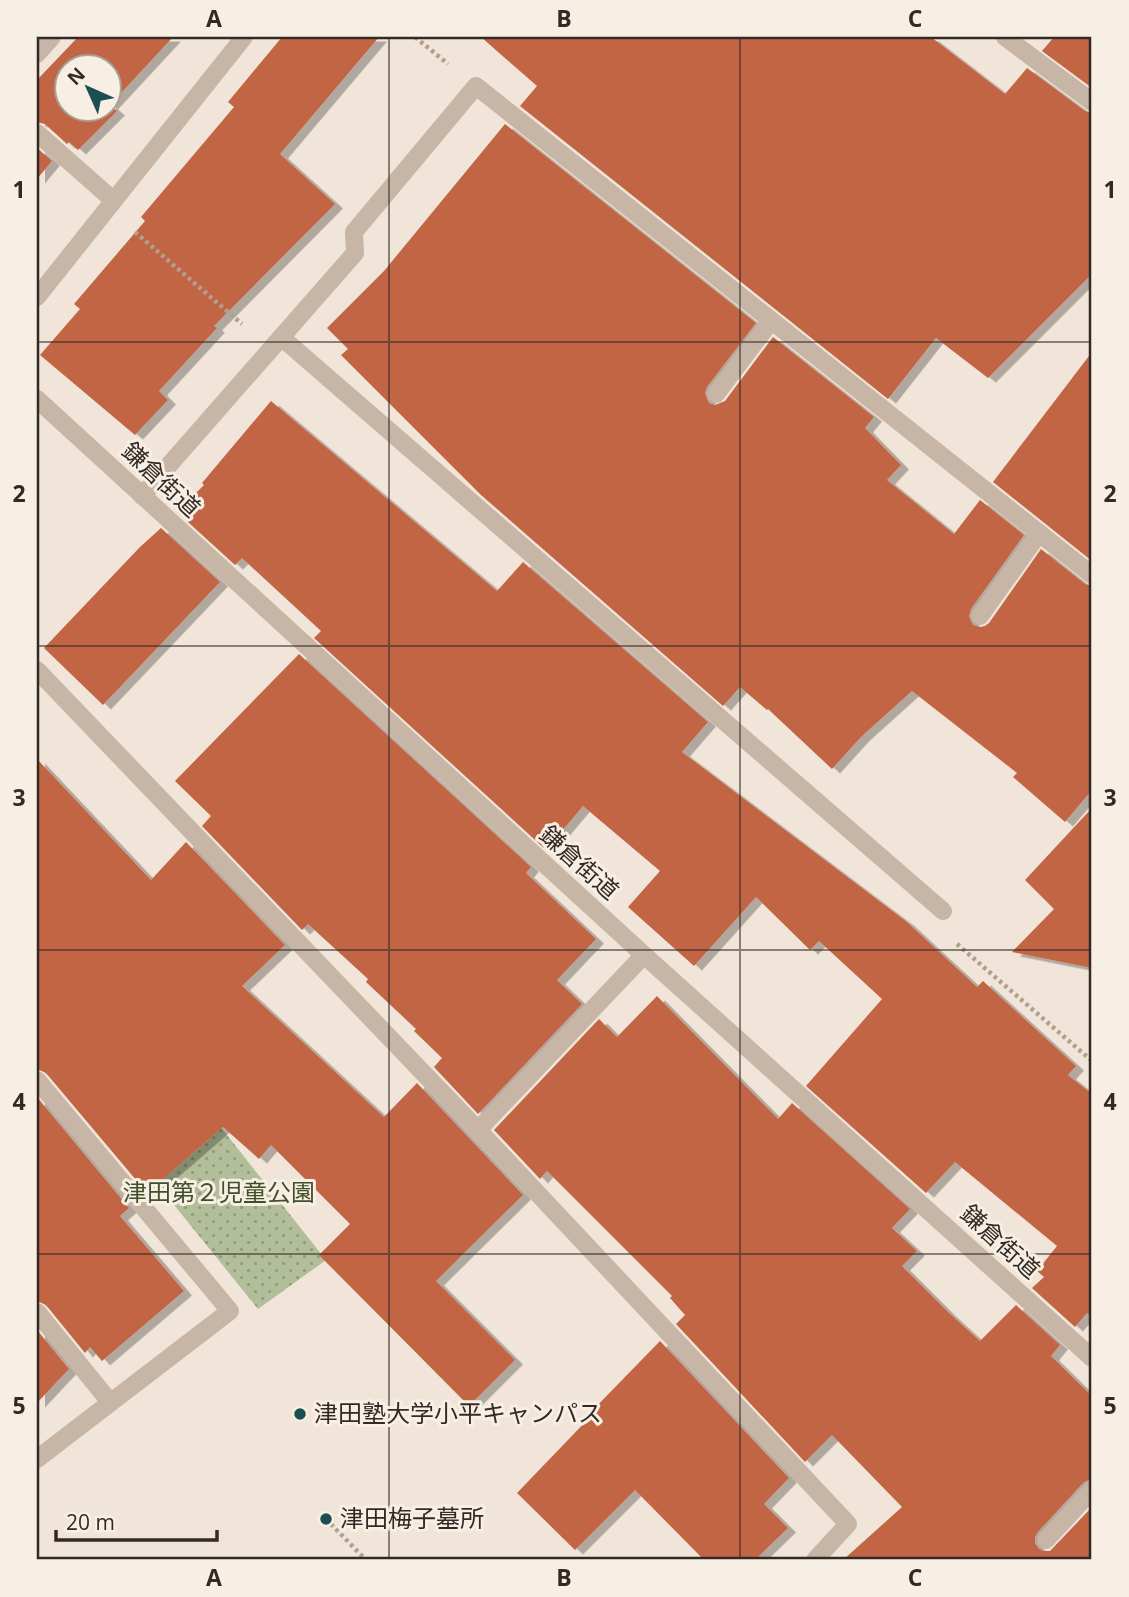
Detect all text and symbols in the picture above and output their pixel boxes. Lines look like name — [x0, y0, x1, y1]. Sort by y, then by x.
text: A — [206, 2, 222, 34]
text: B — [556, 2, 572, 34]
text: C — [908, 2, 922, 34]
north arrow — [52, 52, 122, 122]
text: N — [61, 61, 91, 91]
text: 1 — [12, 173, 26, 205]
text: 1 — [1103, 173, 1117, 205]
street label: 鎌倉街道 — [116, 434, 208, 524]
text: 2 — [12, 477, 26, 509]
text: 2 — [1103, 477, 1117, 509]
text: 3 — [12, 781, 26, 813]
text: 3 — [1103, 781, 1117, 813]
street label: 鎌倉街道 — [533, 818, 627, 906]
text: 4 — [12, 1085, 26, 1117]
text: 4 — [1103, 1085, 1117, 1117]
park label: 津田第２児童公園 — [123, 1175, 315, 1208]
street label: 鎌倉街道 — [954, 1197, 1048, 1285]
text: 5 — [12, 1389, 26, 1421]
text: 5 — [1103, 1389, 1117, 1421]
place label: 津田塾大学小平キャンパス — [314, 1396, 602, 1429]
marker: 津田塾大学小平キャンパス — [292, 1406, 308, 1422]
scale bar — [56, 1499, 217, 1543]
place label: 津田梅子墓所 — [340, 1501, 484, 1534]
text: 20 m — [66, 1508, 115, 1536]
marker: 津田梅子墓所 — [318, 1511, 334, 1527]
text: A — [206, 1561, 222, 1593]
text: B — [556, 1561, 572, 1593]
text: C — [908, 1561, 922, 1593]

